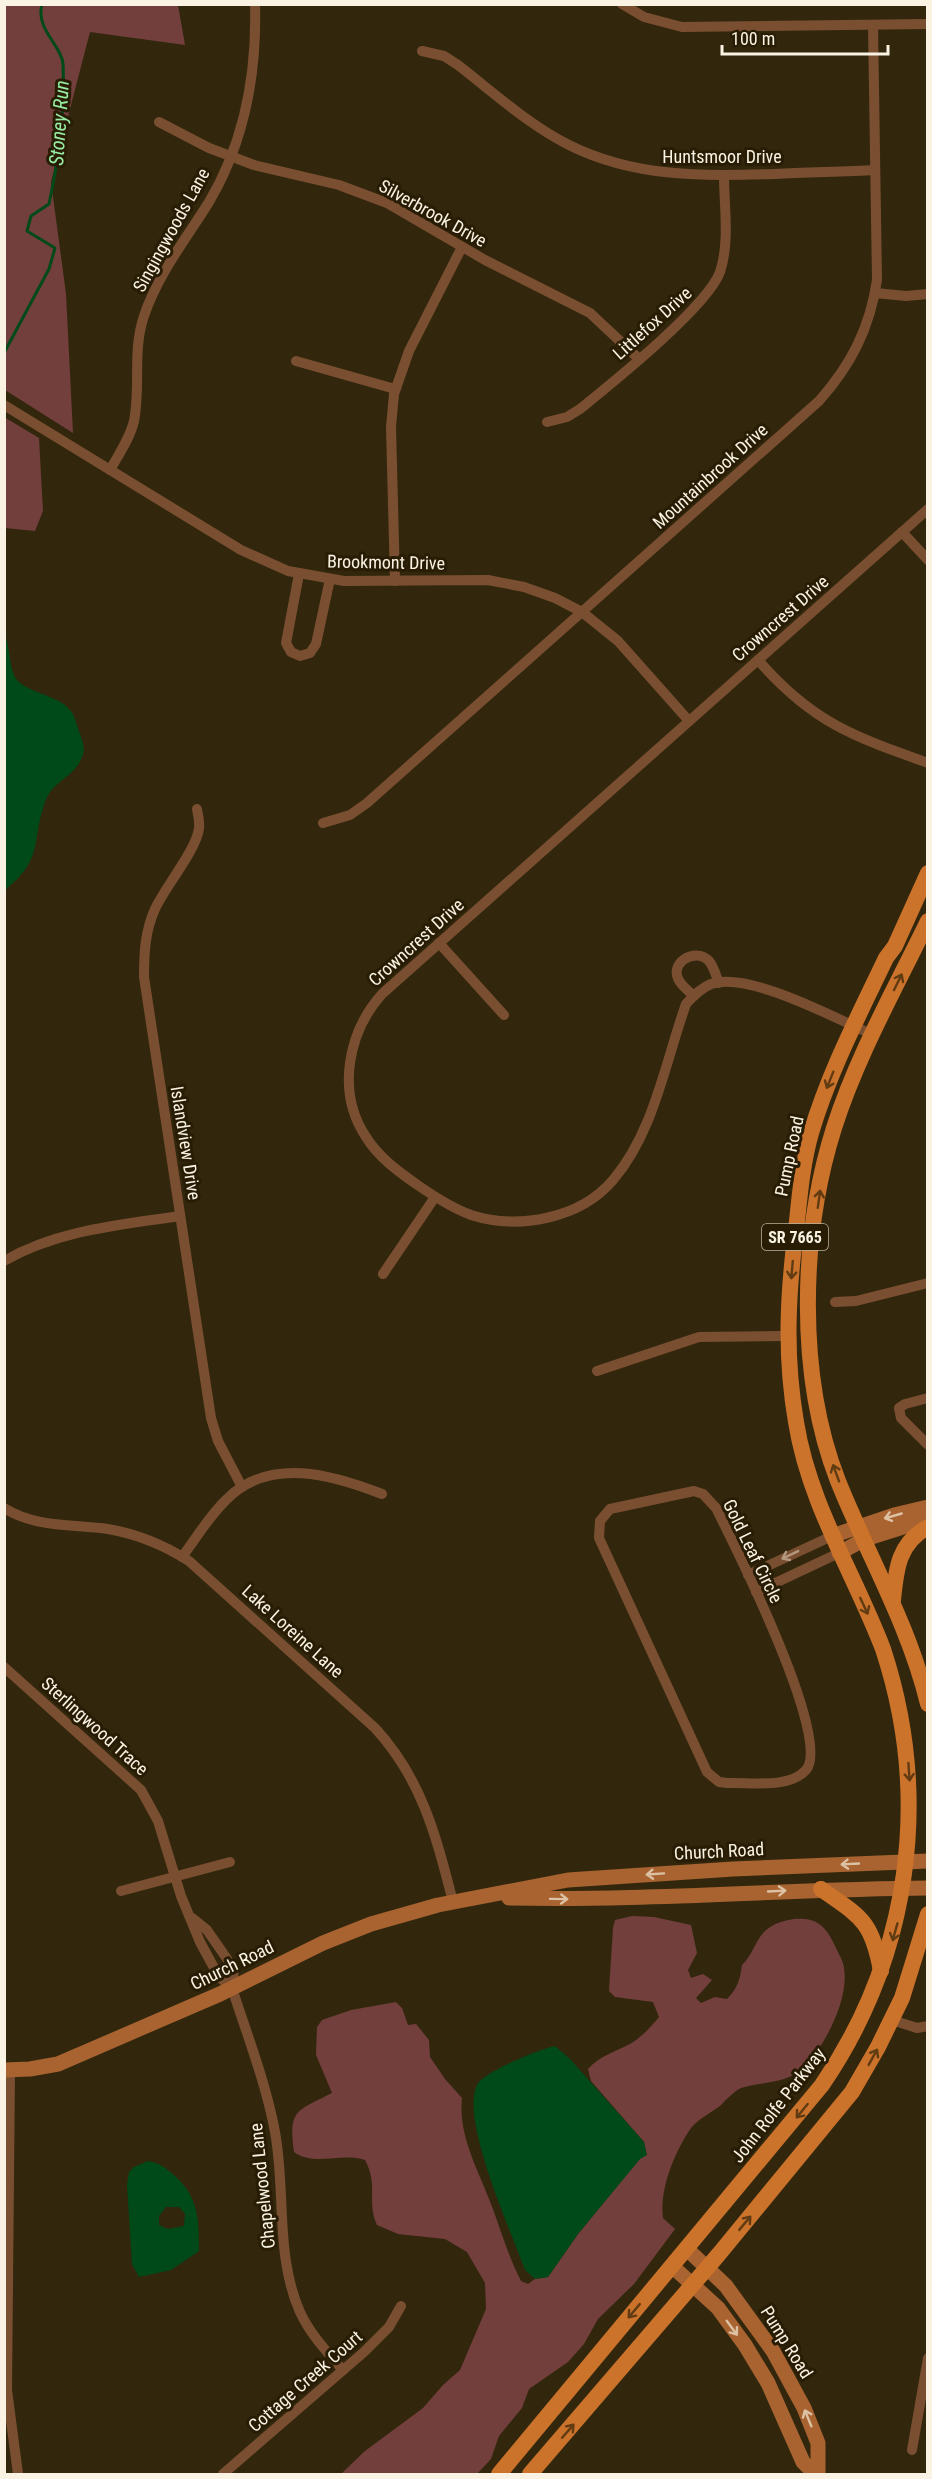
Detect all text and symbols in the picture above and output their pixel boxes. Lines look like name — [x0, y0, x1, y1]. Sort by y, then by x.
scale bar — [722, 18, 888, 56]
text: 100 m — [731, 28, 775, 49]
water label: Stoney Run — [44, 80, 74, 166]
street label: Huntsmoor Drive — [662, 146, 782, 167]
street label: Singingwoods Lane — [128, 164, 214, 296]
street label: Silverbrook Drive — [376, 175, 490, 251]
street label: Littlefox Drive — [608, 282, 696, 364]
street label: Mountainbrook Drive — [648, 419, 772, 533]
street label: Brookmont Drive — [327, 550, 445, 574]
street label: Crowncrest Drive — [728, 571, 832, 665]
street label: Crowncrest Drive — [364, 894, 468, 990]
one-way arrow — [892, 974, 904, 992]
one-way arrow — [824, 1070, 835, 1088]
street label: Islandview Drive — [167, 1085, 205, 1201]
street label: Pump Road — [770, 1114, 808, 1198]
one-way arrow — [814, 1189, 825, 1209]
road number: SR 7665 — [762, 1224, 828, 1250]
one-way arrow — [786, 1260, 797, 1280]
one-way arrow — [829, 1465, 840, 1483]
street label: Gold Leaf Circle — [719, 1496, 787, 1606]
one-way arrow — [884, 1511, 903, 1522]
one-way arrow — [781, 1550, 799, 1562]
street label: Lake Loreine Lane — [238, 1580, 348, 1682]
one-way arrow — [858, 1596, 870, 1614]
street label: Sterlingwood Trace — [37, 1673, 153, 1779]
one-way arrow — [904, 1762, 915, 1781]
street label: Church Road — [673, 1838, 765, 1864]
one-way arrow — [840, 1858, 860, 1869]
one-way arrow — [646, 1869, 665, 1880]
one-way arrow — [767, 1886, 787, 1897]
one-way arrow — [548, 1893, 568, 1905]
one-way arrow — [889, 1922, 900, 1941]
street label: Church Road — [187, 1936, 277, 1994]
street label: John Rolfe Parkway — [727, 2043, 830, 2167]
one-way arrow — [867, 2049, 879, 2066]
one-way arrow — [796, 2103, 809, 2119]
street label: Chapelwood Lane — [245, 2122, 279, 2250]
one-way arrow — [738, 2216, 751, 2232]
street label: Pump Road — [757, 2302, 817, 2382]
one-way arrow — [627, 2303, 641, 2318]
one-way arrow — [726, 2319, 738, 2335]
street label: Cottage Creek Court — [244, 2326, 366, 2436]
one-way arrow — [802, 2409, 813, 2428]
one-way arrow — [561, 2424, 575, 2439]

